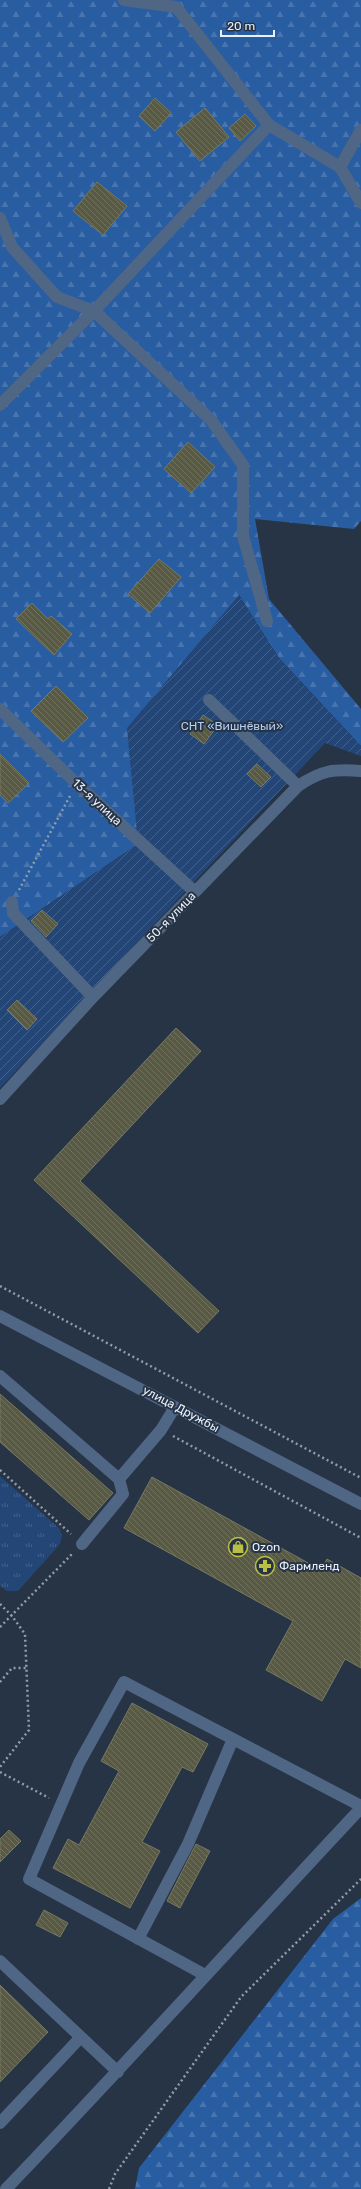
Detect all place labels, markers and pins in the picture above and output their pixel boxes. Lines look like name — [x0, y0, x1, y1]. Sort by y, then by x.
shop icon: Ozon — [227, 1536, 249, 1558]
place label: Ozon — [252, 1540, 280, 1554]
pharmacy icon: Фармленд — [254, 1555, 276, 1577]
place label: Фармленд — [279, 1559, 339, 1573]

